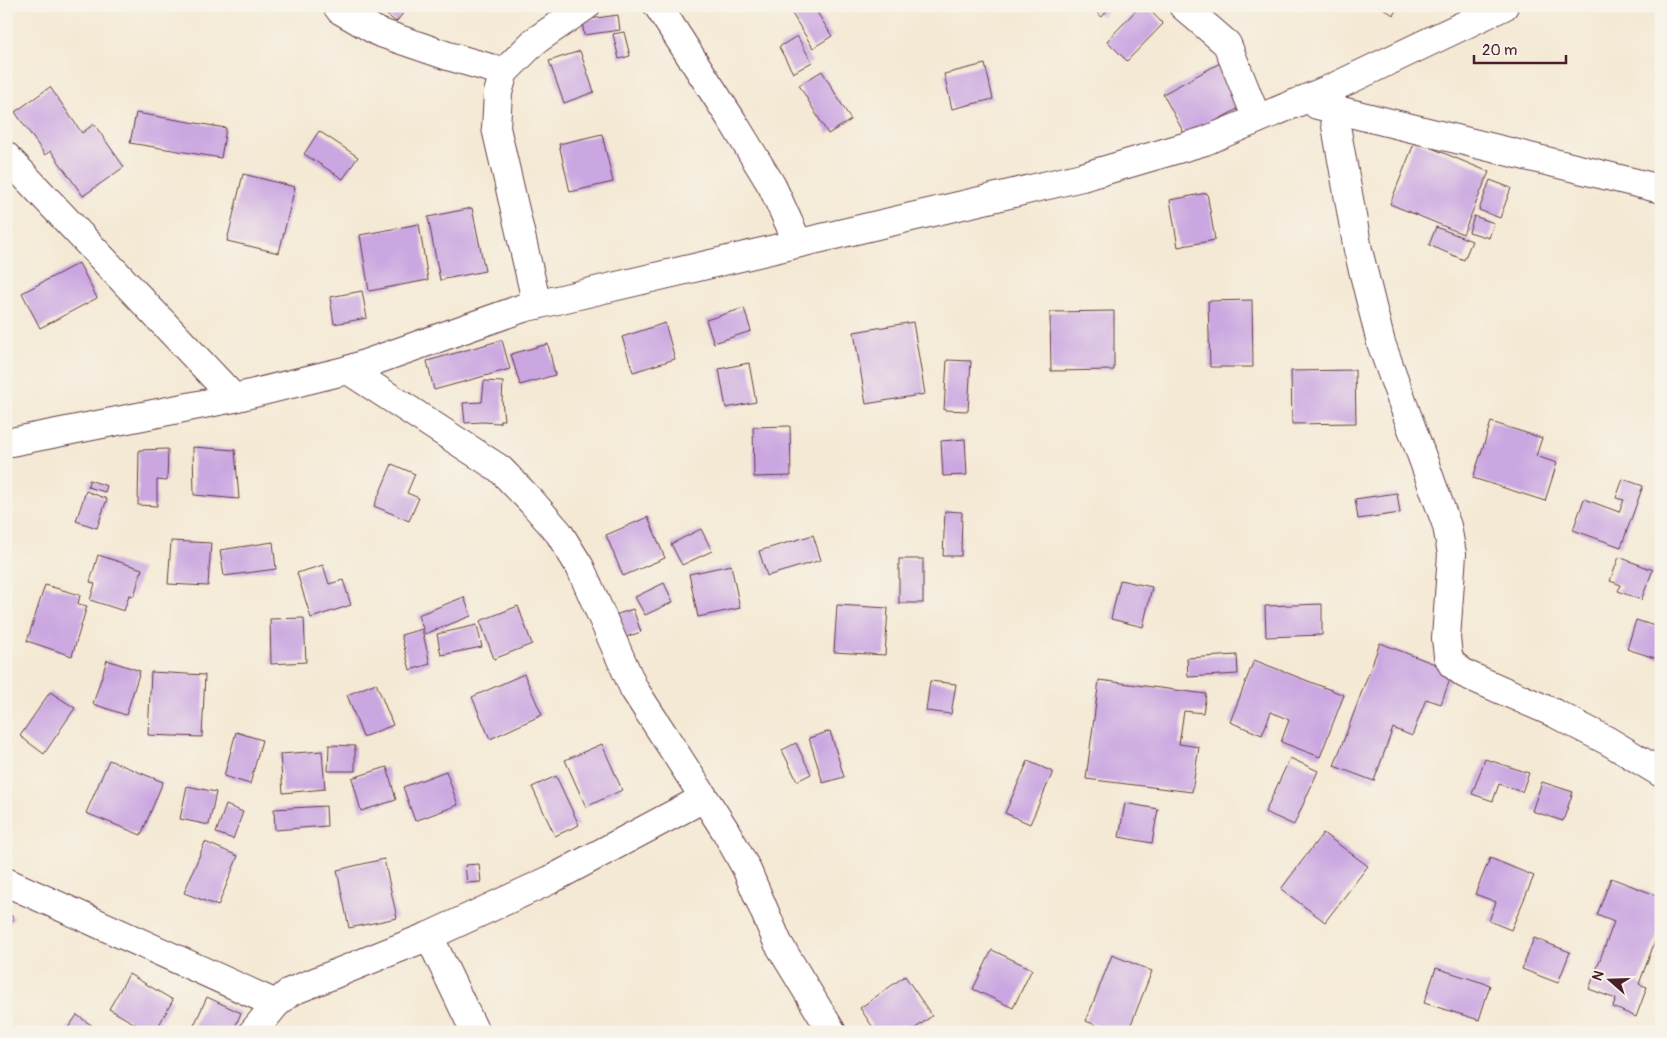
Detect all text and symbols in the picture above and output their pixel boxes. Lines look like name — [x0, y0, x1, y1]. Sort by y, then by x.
scale bar — [1474, 32, 1567, 64]
text: 20 m — [1482, 41, 1517, 60]
north arrow — [1584, 956, 1634, 1006]
text: N — [1589, 968, 1608, 983]

